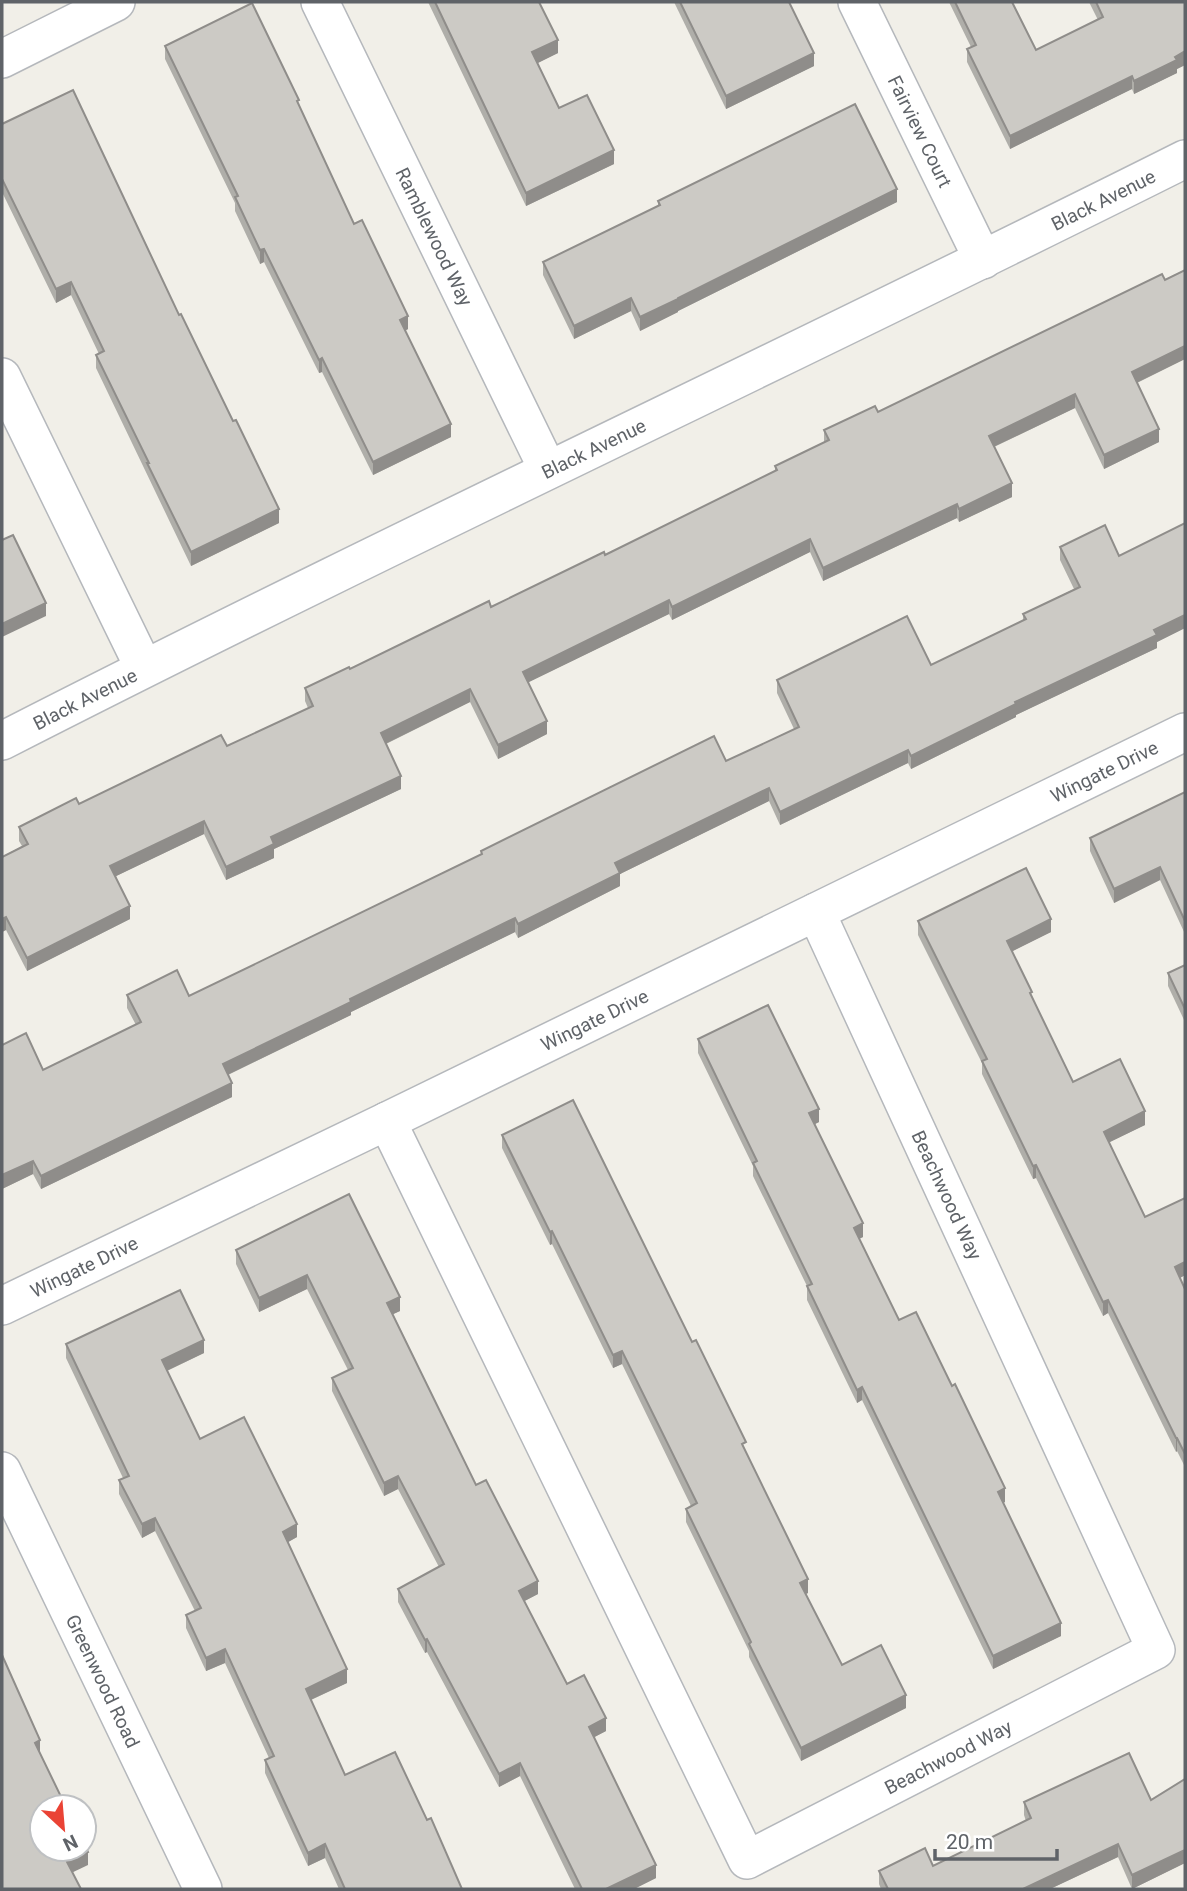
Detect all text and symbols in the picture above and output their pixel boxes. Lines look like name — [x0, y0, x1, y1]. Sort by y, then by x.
street label: Fairview Court — [883, 72, 957, 191]
street label: Ramblewood Way — [390, 164, 477, 310]
street label: Black Avenue — [1048, 165, 1159, 236]
street label: Black Avenue — [538, 414, 650, 484]
street label: Black Avenue — [29, 664, 141, 735]
street label: Wingate Drive — [1047, 736, 1162, 808]
street label: Wingate Drive — [537, 984, 652, 1056]
street label: Beachwood Way — [907, 1127, 987, 1263]
street label: Wingate Drive — [27, 1231, 142, 1303]
street label: Greenwood Road — [61, 1611, 144, 1751]
street label: Beachwood Way — [881, 1715, 1016, 1799]
north arrow — [28, 1793, 98, 1863]
scale bar — [935, 1818, 1058, 1862]
text: N — [59, 1830, 81, 1856]
text: 20 m — [946, 1830, 993, 1854]

